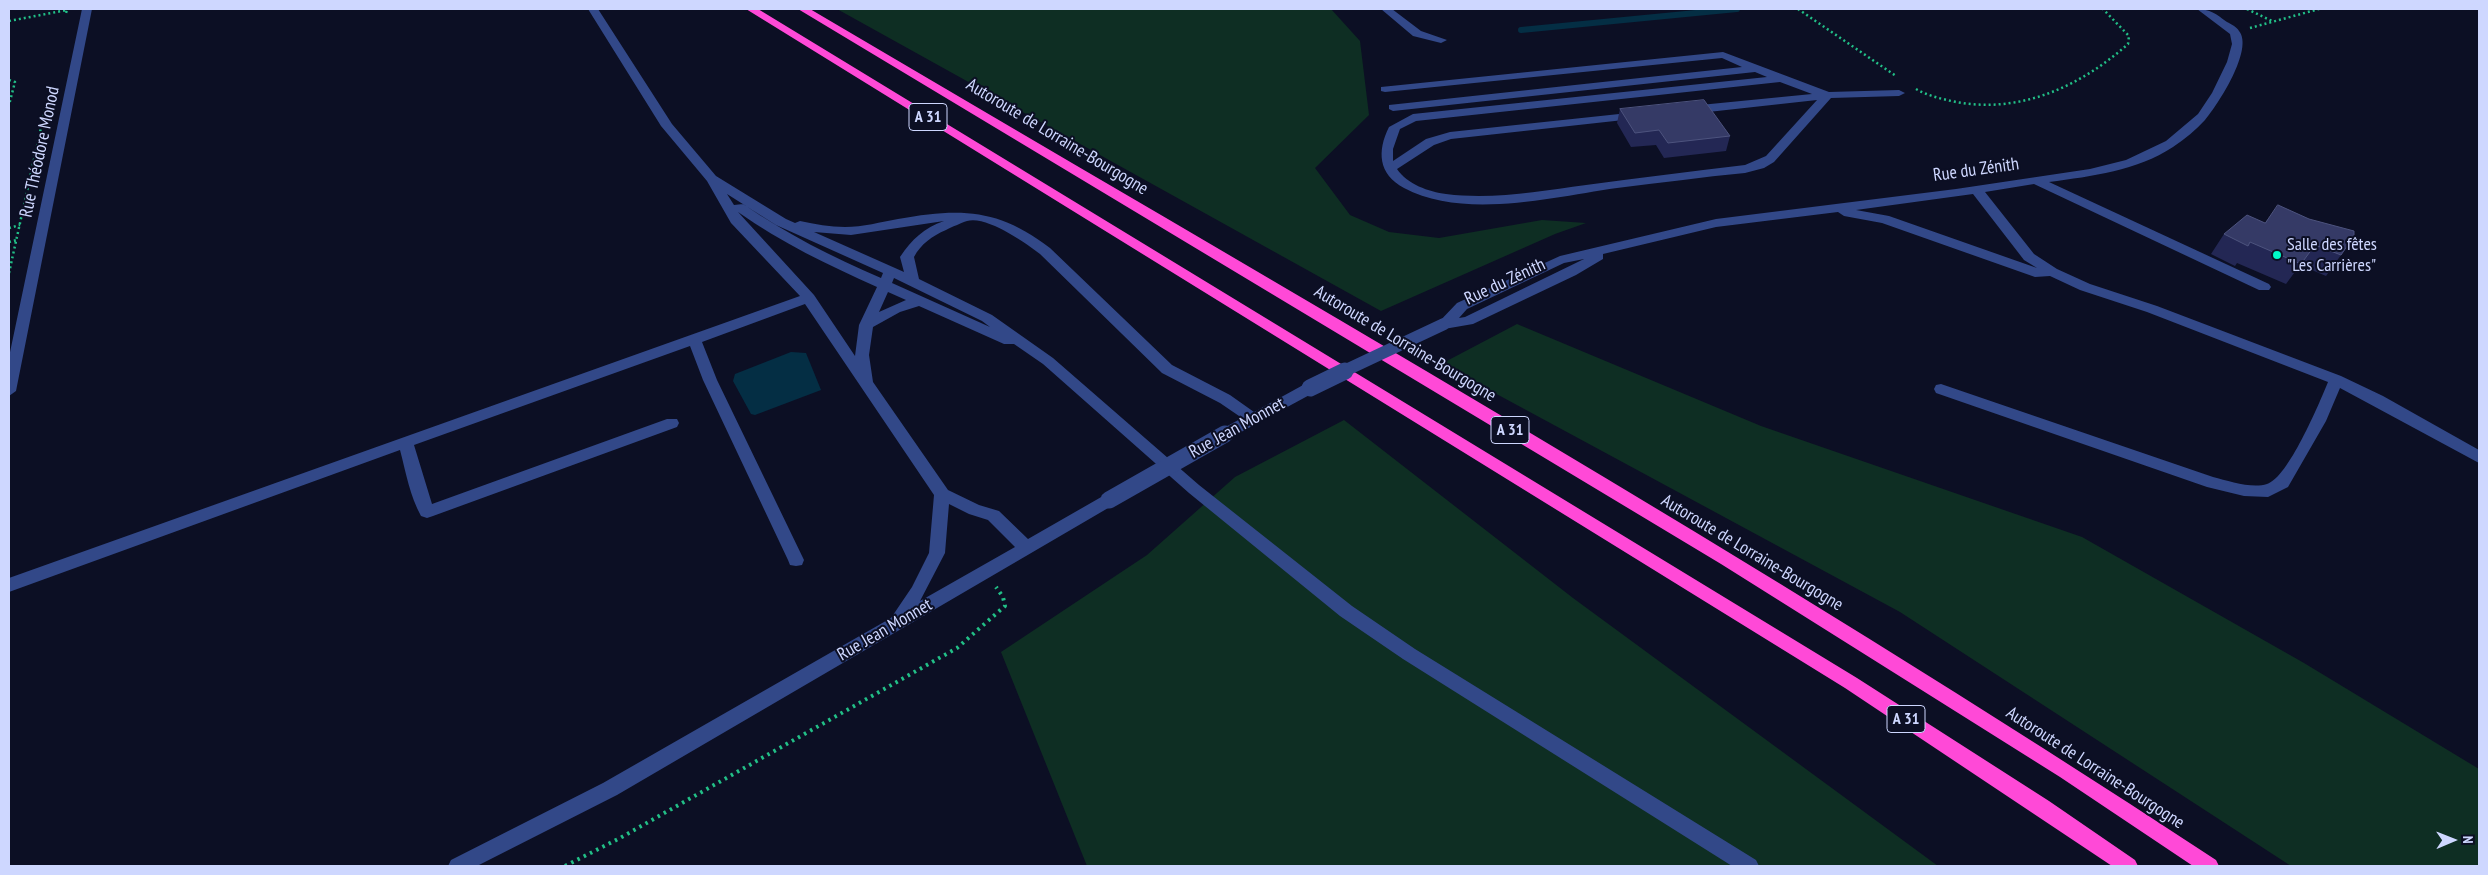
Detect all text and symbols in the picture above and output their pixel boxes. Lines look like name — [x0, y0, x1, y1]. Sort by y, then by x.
street label: Autoroute de Lorraine-Bourgogne — [962, 74, 1152, 200]
street label: Rue Théodore Monod — [16, 85, 64, 219]
road number: A 31 — [909, 104, 947, 130]
street label: Rue du Zénith — [1932, 153, 2020, 187]
place label: Salle des fêtes "Les Carrières" — [2287, 234, 2377, 276]
marker: Salle des fêtes "Les Carrières" — [2271, 249, 2283, 261]
street label: Rue du Zénith — [1461, 254, 1549, 310]
street label: Autoroute de Lorraine-Bourgogne — [1310, 281, 1500, 407]
street label: Rue Jean Monnet — [1185, 393, 1289, 463]
road number: A 31 — [1491, 416, 1529, 444]
street label: Autoroute de Lorraine-Bourgogne — [1657, 490, 1847, 616]
street label: Rue Jean Monnet — [834, 594, 936, 666]
street label: Autoroute de Lorraine-Bourgogne — [2002, 702, 2188, 834]
road number: A 31 — [1887, 706, 1925, 732]
north arrow — [2428, 815, 2478, 865]
text: N — [2459, 836, 2477, 844]

